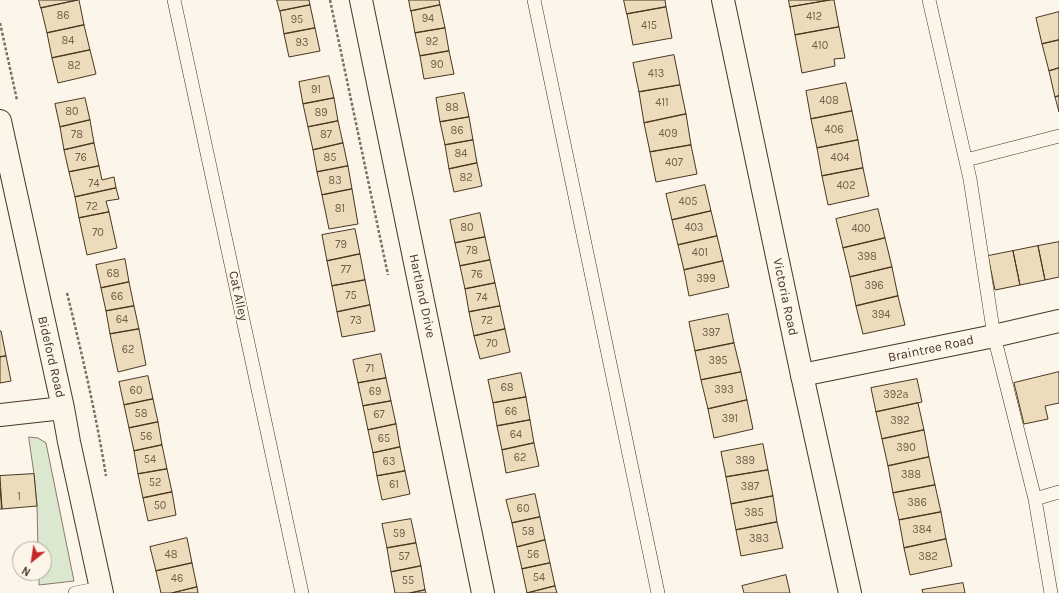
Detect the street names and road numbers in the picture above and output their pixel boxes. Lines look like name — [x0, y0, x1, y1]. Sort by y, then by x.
street label: Hartland Drive — [406, 253, 438, 339]
street label: Victoria Road — [769, 257, 801, 337]
street label: Cat Alley — [225, 270, 251, 322]
street label: Bideford Road — [34, 315, 68, 399]
street label: Braintree Road — [887, 332, 975, 366]

